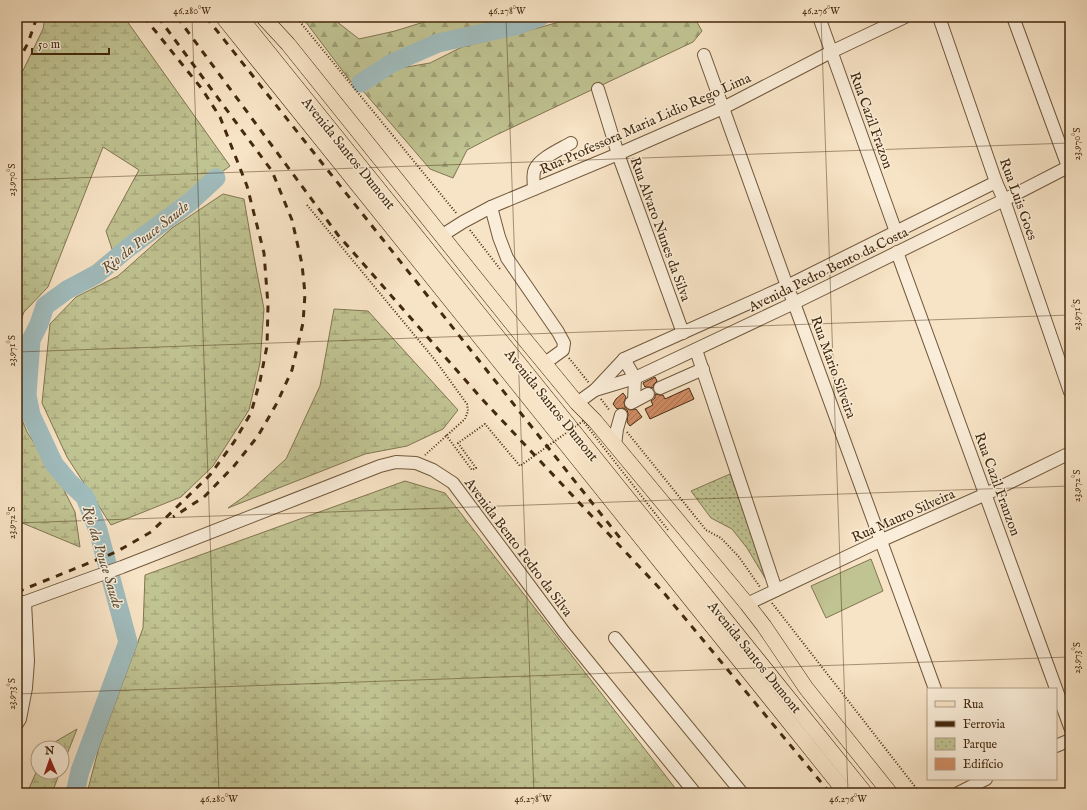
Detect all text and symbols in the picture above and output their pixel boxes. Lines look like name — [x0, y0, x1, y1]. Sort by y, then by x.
text: 46.280°W — [173, 5, 211, 18]
text: 46.278°W — [488, 5, 526, 18]
text: 46.276°W — [802, 5, 840, 18]
scale bar — [32, 30, 109, 56]
text: 50 m — [38, 37, 60, 52]
street label: Rua Professora Maria Lidio Rego Lima — [537, 69, 755, 179]
street label: Rua Cazil Frazon — [845, 70, 897, 172]
street label: Avenida Santos Dumont — [297, 93, 399, 214]
text: 23.970°S — [1071, 128, 1084, 160]
street label: Rua Alvaro Nunes da Silva — [626, 155, 695, 305]
street label: Rua Luis Goes — [995, 156, 1041, 243]
text: 23.970°S — [6, 164, 19, 196]
water label: Rio da Pouce Saude — [98, 197, 193, 278]
street label: Avenida Pedro Bento da Costa — [745, 223, 912, 317]
text: 23.971°S — [1071, 299, 1084, 331]
street label: Rua Mario Silveira — [806, 314, 860, 422]
text: 23.971°S — [6, 335, 19, 367]
street label: Avenida Santos Dumont — [500, 345, 602, 466]
street label: Rua Cazil Franzon — [970, 430, 1024, 539]
text: 23.972°S — [1071, 470, 1084, 502]
street label: Avenida Bento Pedro da Silva — [460, 474, 577, 621]
street label: Rua Mauro Silveira — [849, 485, 959, 547]
water label: Rio da Pouce Saude — [78, 503, 127, 611]
text: 23.972°S — [6, 507, 19, 539]
street label: Avenida Santos Dumont — [703, 597, 805, 718]
text: 23.973°S — [1071, 642, 1084, 674]
text: 23.973°S — [6, 678, 19, 710]
legend — [927, 688, 1057, 780]
text: Rua — [963, 697, 984, 712]
text: Ferrovia — [963, 717, 1006, 732]
text: Parque — [963, 737, 998, 753]
north arrow — [30, 740, 70, 780]
text: N — [44, 744, 55, 758]
text: Edifício — [963, 757, 1004, 772]
text: 46.280°W — [200, 793, 238, 806]
text: 46.278°W — [514, 793, 552, 806]
text: 46.276°W — [829, 793, 867, 806]

